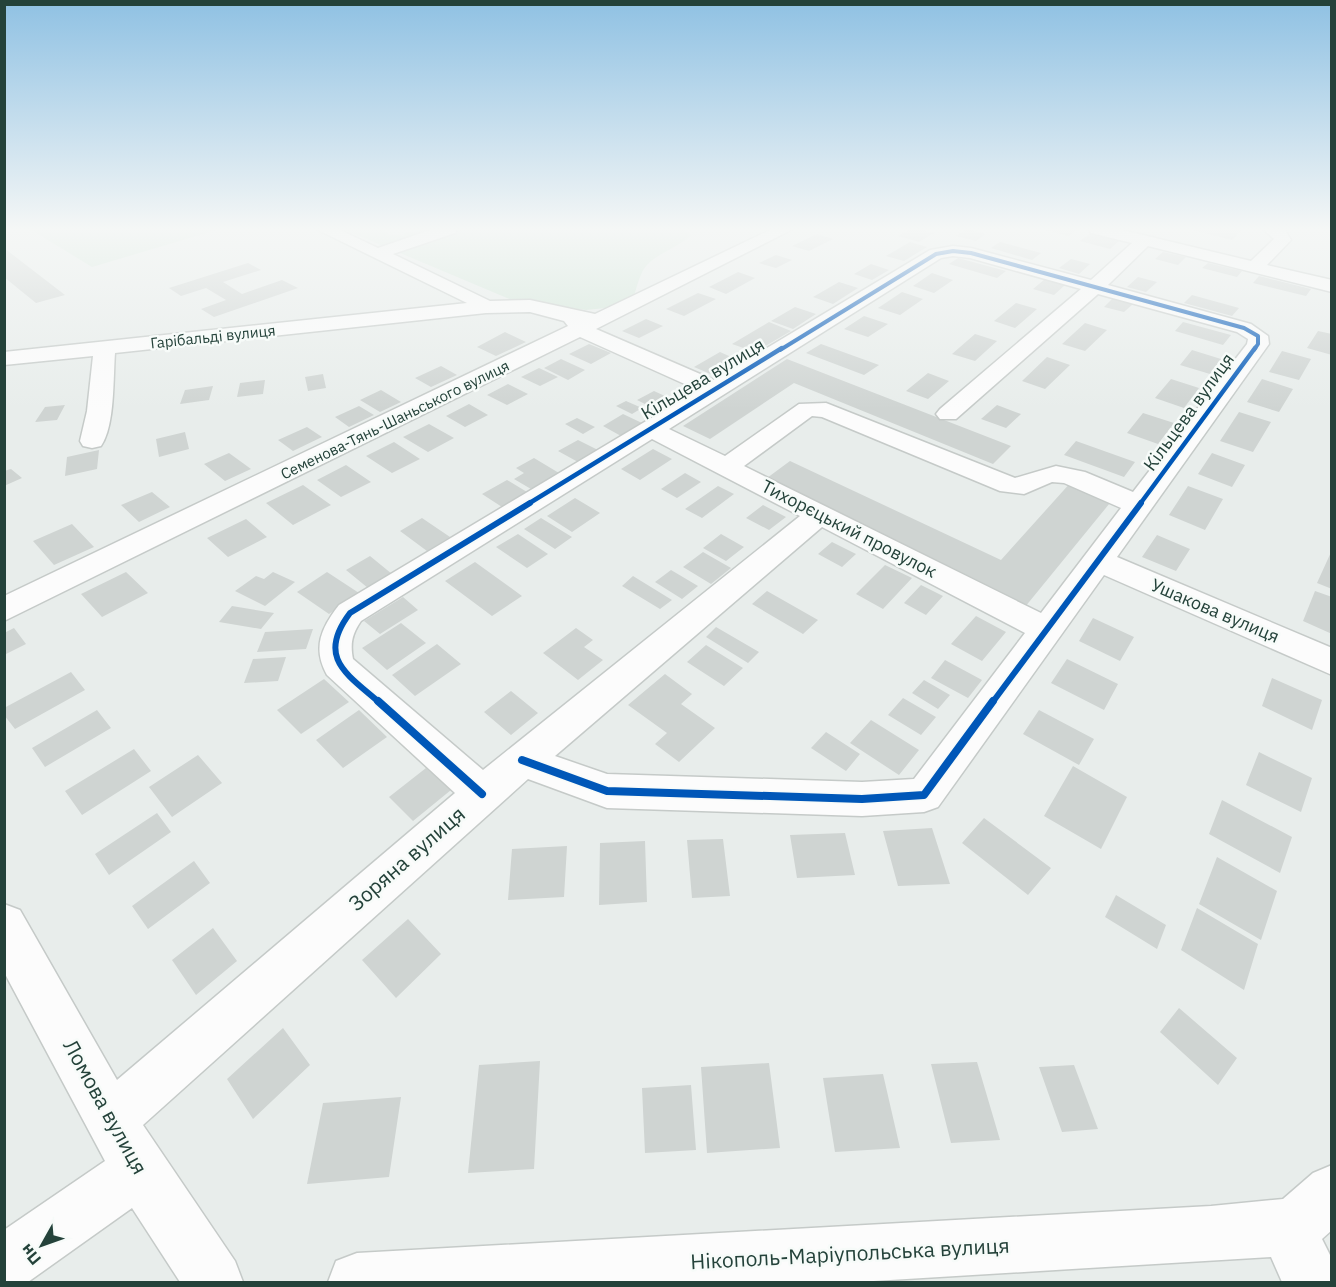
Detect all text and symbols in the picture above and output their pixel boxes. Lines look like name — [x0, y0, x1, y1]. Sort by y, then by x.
street label: Гарібальді вулиця — [149, 320, 276, 353]
street label: Кільцева вулиця — [637, 333, 769, 424]
street label: Кільцева вулиця — [1138, 348, 1239, 475]
street label: Семенова-Тянь-Шаньського вулиця — [277, 356, 512, 483]
street label: Тихорєцький провулок — [758, 474, 941, 583]
street label: Ушакова вулиця — [1148, 573, 1283, 648]
street label: Зоряна вулиця — [342, 800, 471, 917]
street label: Ломова вулиця — [57, 1034, 154, 1179]
north arrow — [12, 1215, 72, 1275]
street label: Нікополь-Маріупольська вулиця — [690, 1231, 1010, 1275]
text: Пн — [16, 1240, 45, 1269]

